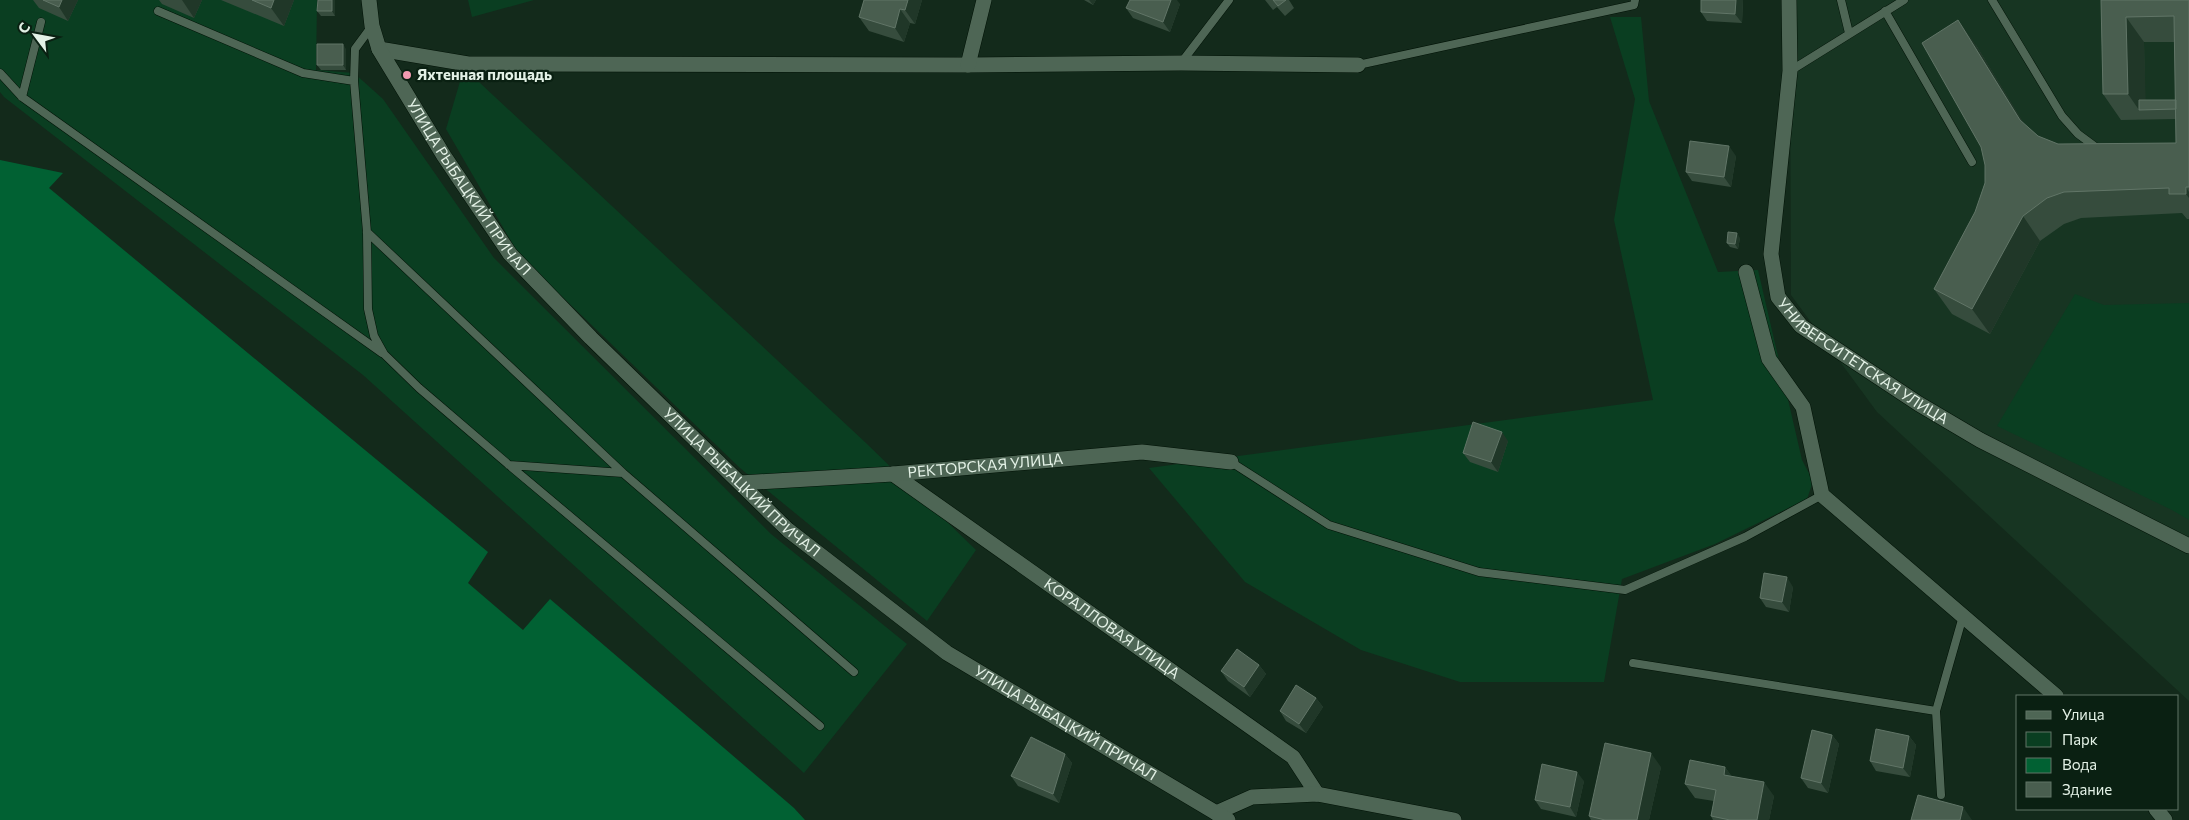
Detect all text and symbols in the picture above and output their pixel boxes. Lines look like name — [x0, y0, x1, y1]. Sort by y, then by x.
north arrow — [10, 10, 60, 60]
text: С — [14, 19, 33, 36]
place label: Яхтенная площадь — [417, 65, 552, 83]
marker: Яхтенная площадь — [401, 69, 413, 81]
street label: УЛИЦА РЫБАЦКИЙ ПРИЧАЛ — [403, 95, 535, 278]
street label: УНИВЕРСИТЕТСКАЯ УЛИЦА — [1774, 294, 1952, 427]
street label: УЛИЦА РЫБАЦКИЙ ПРИЧАЛ — [660, 403, 824, 560]
street label: РЕКТОРСКАЯ УЛИЦА — [907, 449, 1064, 481]
street label: КОРАЛЛОВАЯ УЛИЦА — [1041, 574, 1184, 682]
street label: УЛИЦА РЫБАЦКИЙ ПРИЧАЛ — [971, 661, 1160, 784]
legend — [2016, 695, 2179, 810]
text: Улица — [2062, 705, 2104, 723]
text: Парк — [2062, 730, 2098, 748]
text: Вода — [2062, 755, 2097, 773]
text: Здание — [2062, 780, 2112, 798]

